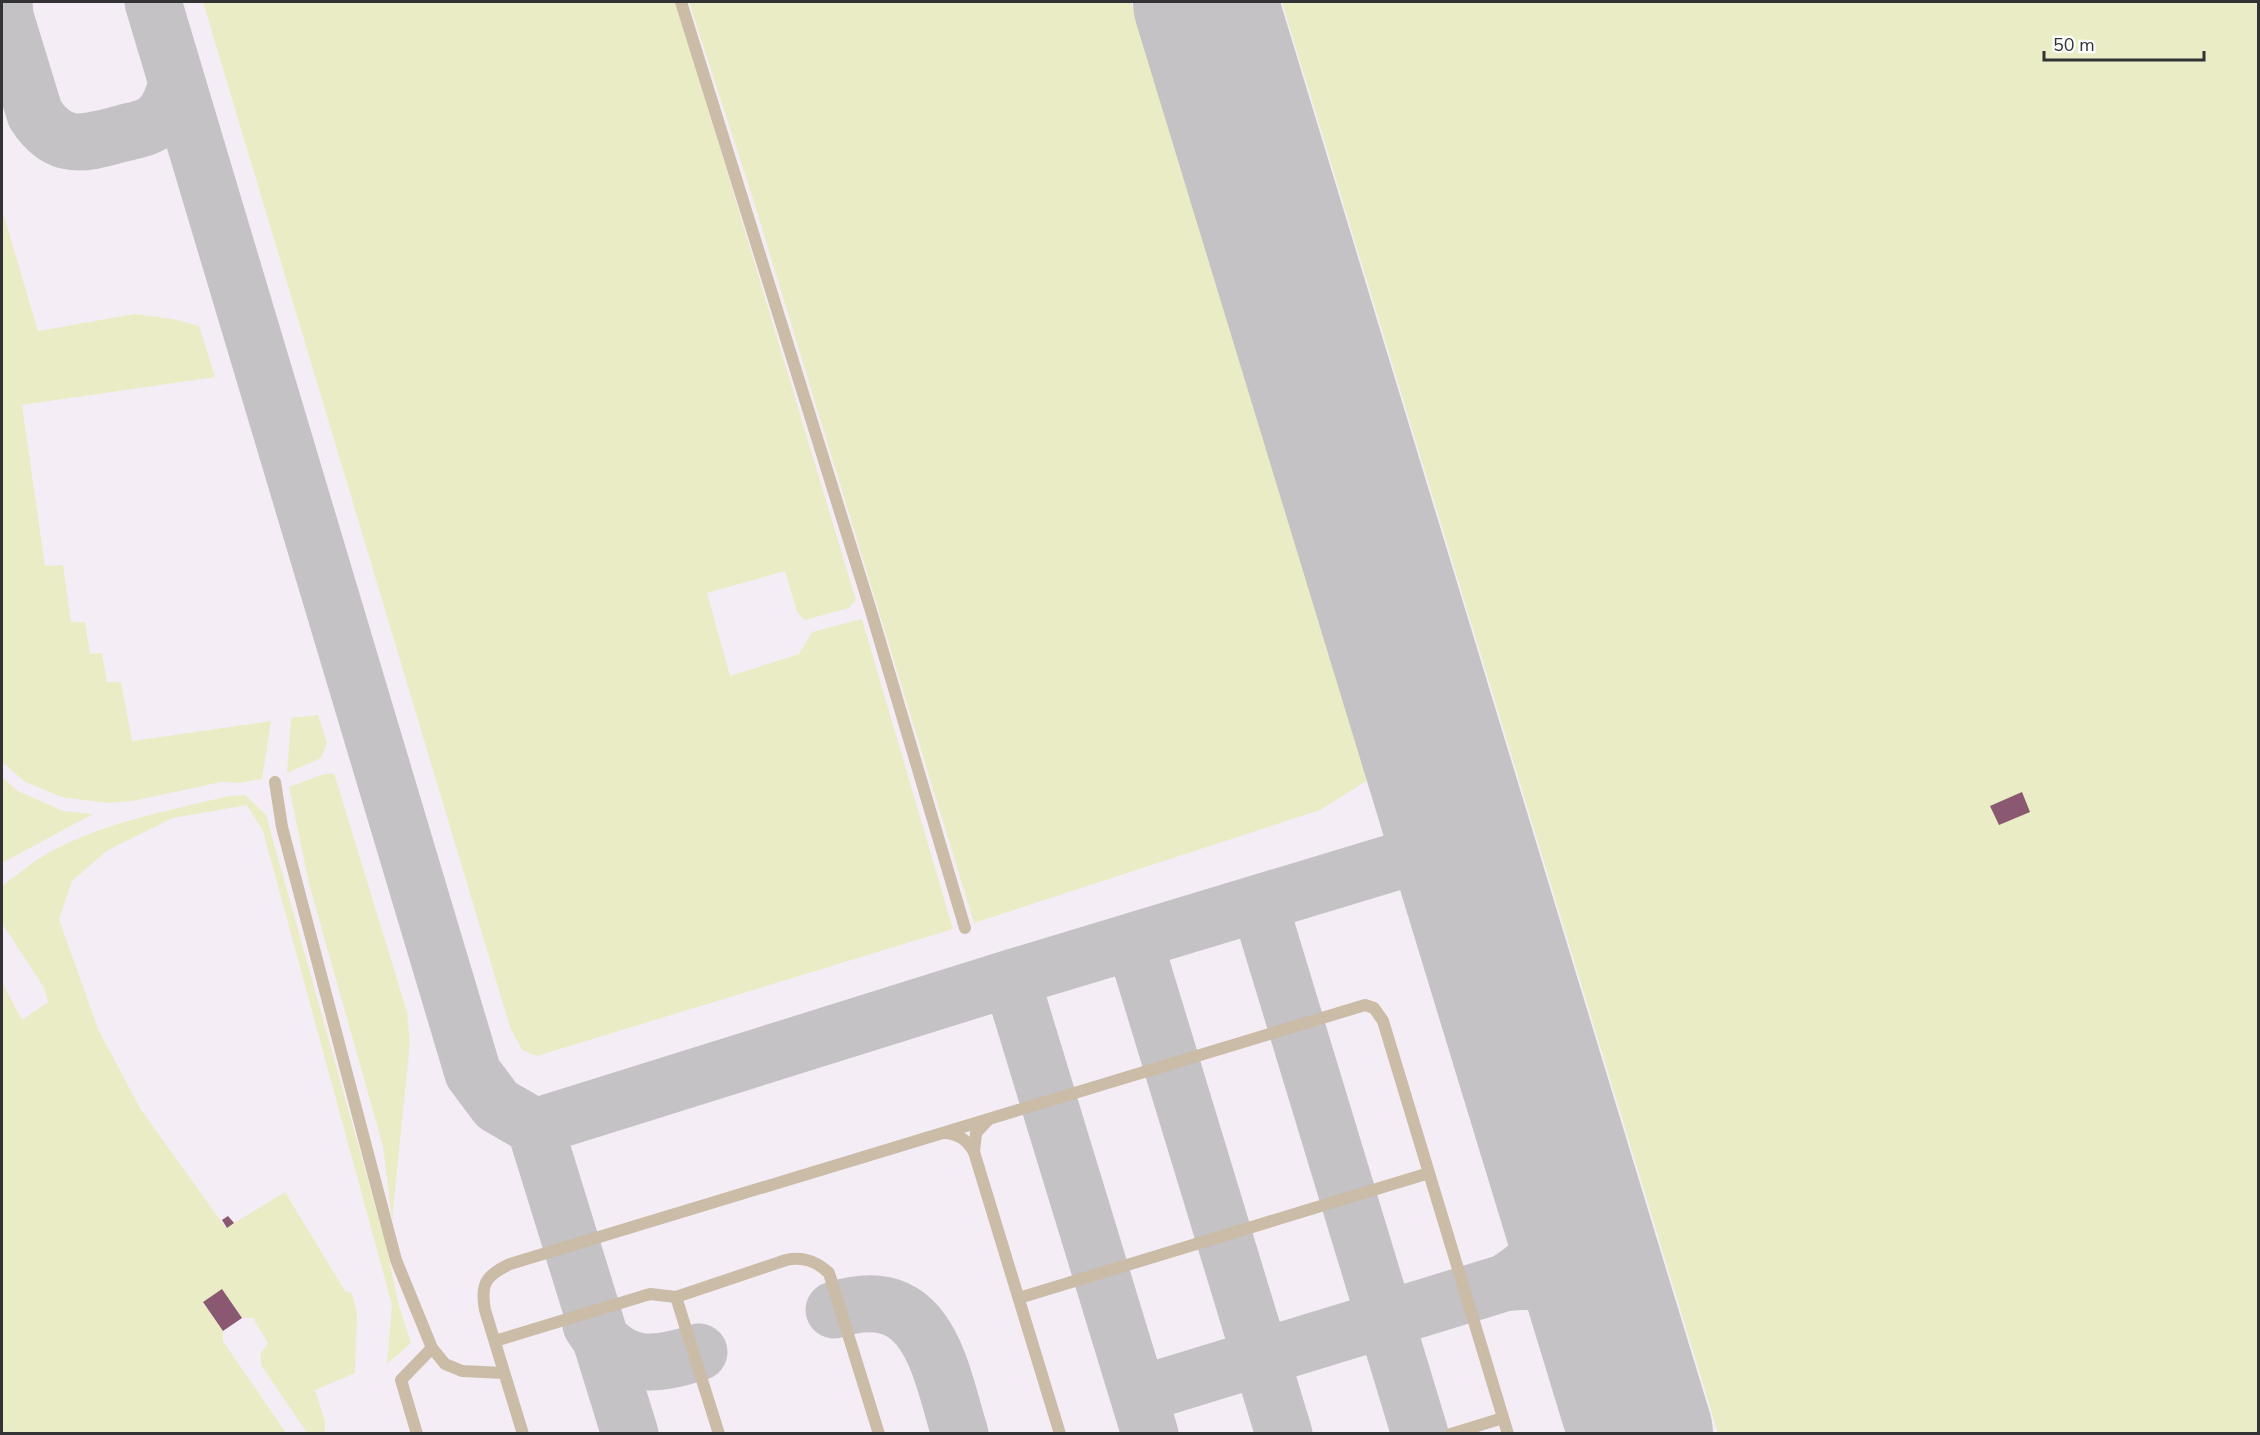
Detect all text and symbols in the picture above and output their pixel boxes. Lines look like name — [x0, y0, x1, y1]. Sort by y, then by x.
scale bar — [2044, 24, 2204, 62]
text: 50 m — [2053, 33, 2095, 57]

